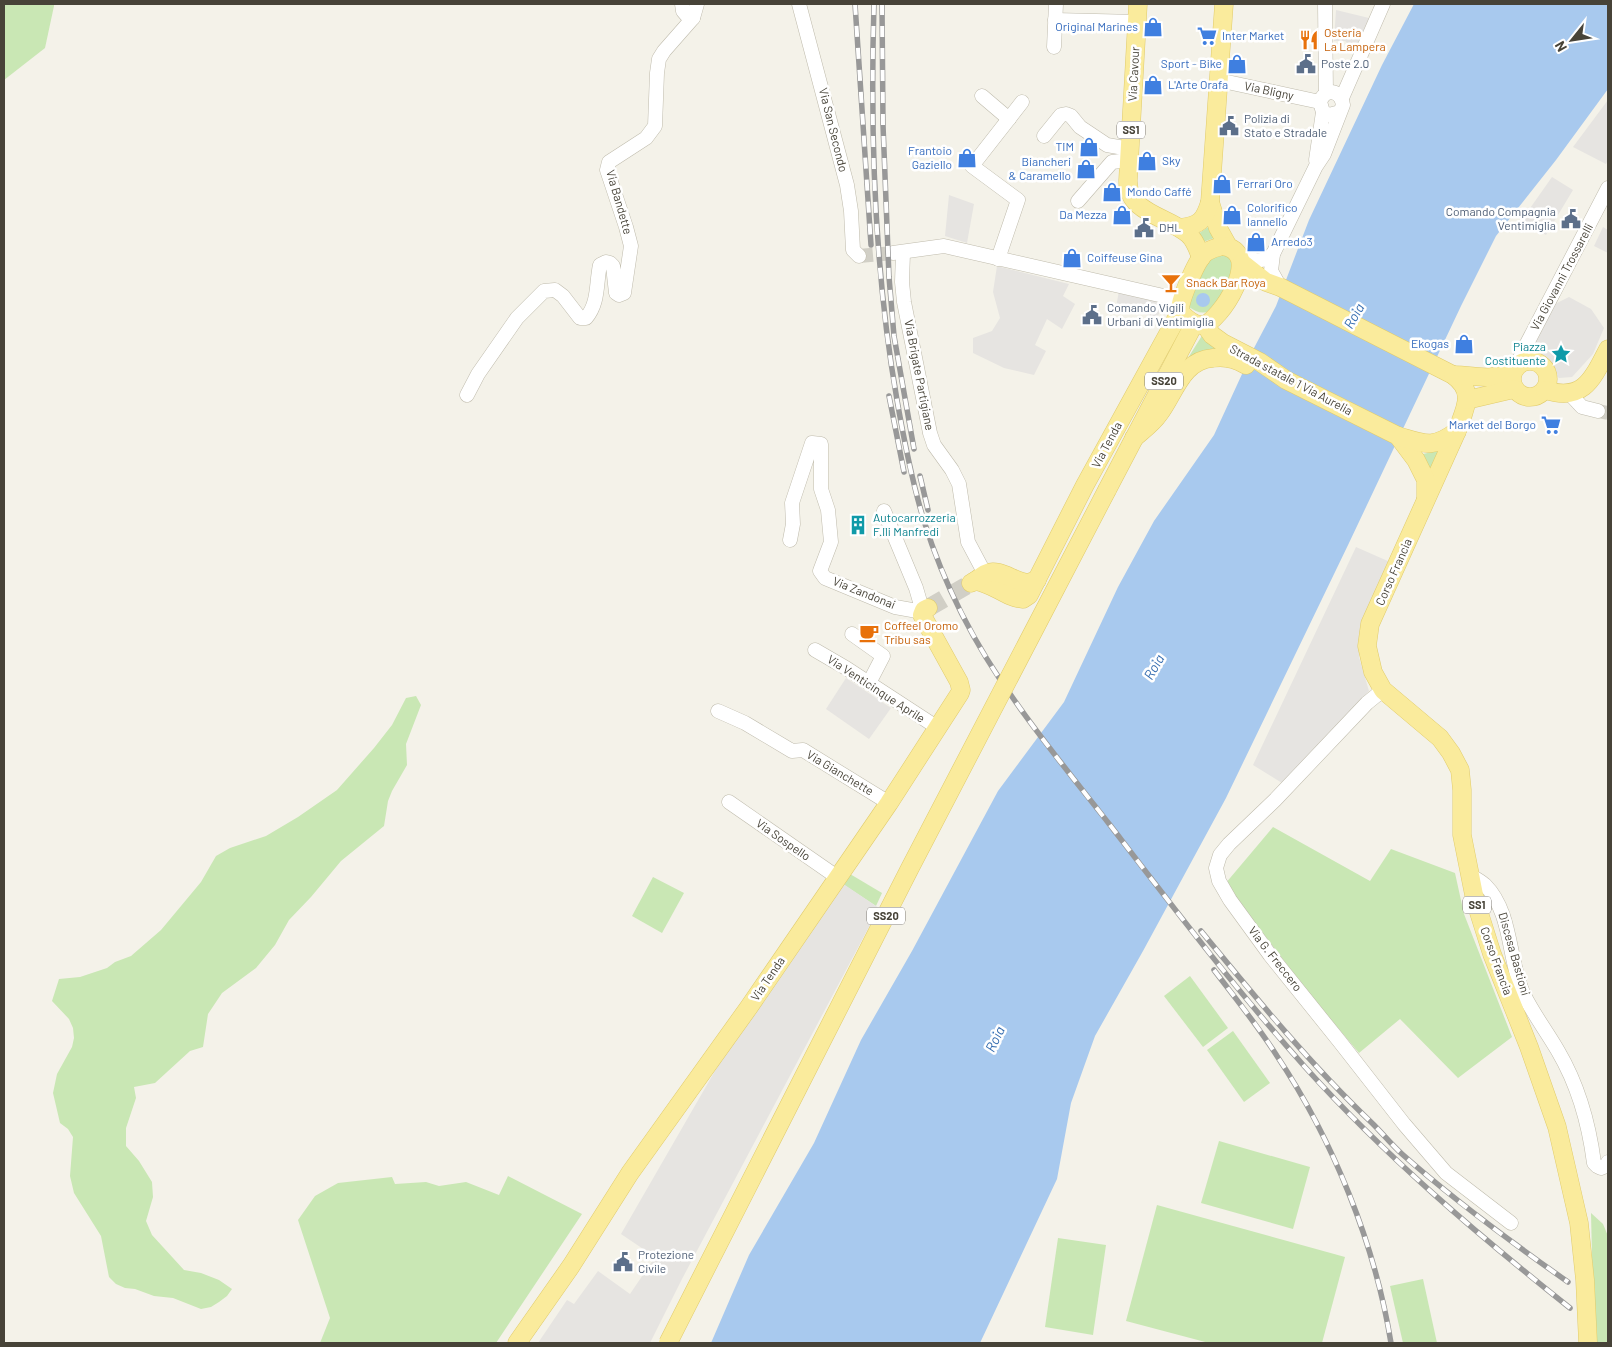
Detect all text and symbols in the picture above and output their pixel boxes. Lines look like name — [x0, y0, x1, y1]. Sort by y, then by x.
north arrow — [1547, 15, 1597, 65]
shop icon: Original Marines — [1142, 16, 1164, 38]
place label: Original Marines — [1055, 19, 1138, 33]
supermarket icon: Inter Market — [1196, 25, 1218, 47]
place label: Osteria La Lampera — [1324, 25, 1386, 53]
place label: Inter Market — [1222, 28, 1284, 42]
restaurant icon: Osteria La Lampera — [1298, 29, 1320, 51]
text: N — [1551, 38, 1570, 55]
street label: Via Cavour — [1125, 46, 1141, 102]
shop icon: Sport - Bike — [1226, 53, 1248, 75]
public building icon: Poste 2.0 — [1295, 53, 1317, 75]
place label: Sport - Bike — [1161, 56, 1222, 70]
place label: Poste 2.0 — [1321, 56, 1369, 70]
shop icon: L'Arte Orafa — [1142, 74, 1164, 96]
place label: L'Arte Orafa — [1168, 77, 1228, 91]
street label: Via Bligny — [1243, 78, 1296, 102]
street label: Via San Secondo — [817, 86, 851, 173]
place label: Polizia di Stato e Stradale — [1244, 111, 1327, 139]
public building icon: Polizia di Stato e Stradale — [1218, 115, 1240, 137]
road number: SS1 — [1117, 122, 1145, 138]
shop icon: TIM — [1078, 136, 1100, 158]
place label: TIM — [1055, 139, 1074, 153]
place label: Frantoio Gaziello — [908, 143, 952, 171]
shop icon: Frantoio Gaziello — [956, 147, 978, 169]
shop icon: Sky — [1136, 150, 1158, 172]
place label: Sky — [1162, 153, 1181, 167]
place label: Biancheri & Caramello — [1009, 154, 1071, 182]
shop icon: Biancheri & Caramello — [1075, 158, 1097, 180]
street label: Via Bandette — [604, 168, 636, 236]
shop icon: Ferrari Oro — [1211, 173, 1233, 195]
place label: Ferrari Oro — [1237, 176, 1293, 190]
shop icon: Mondo Caffé — [1101, 181, 1123, 203]
place label: Mondo Caffé — [1127, 184, 1192, 198]
place label: Colorifico Iannello — [1247, 200, 1298, 228]
shop icon: Da Mezza — [1111, 204, 1133, 226]
shop icon: Colorifico Iannello — [1221, 204, 1243, 226]
place label: Comando Compagnia Ventimiglia — [1446, 204, 1556, 232]
place label: Da Mezza — [1059, 207, 1107, 221]
public building icon: Comando Compagnia Ventimiglia — [1560, 208, 1582, 230]
public building icon: DHL — [1133, 217, 1155, 239]
place label: DHL — [1159, 220, 1181, 234]
street label: Via Giovanni Trossarelli — [1527, 221, 1595, 332]
shop icon: Arredo3 — [1245, 231, 1267, 253]
place label: Arredo3 — [1271, 234, 1313, 248]
shop icon: Coiffeuse Gina — [1061, 247, 1083, 269]
place label: Coiffeuse Gina — [1087, 250, 1162, 264]
bar icon: Snack Bar Roya — [1160, 272, 1182, 294]
place label: Snack Bar Roya — [1186, 275, 1266, 289]
place label: Comando Vigili Urbani di Ventimiglia — [1107, 300, 1214, 328]
water label: Roia — [1340, 300, 1368, 332]
public building icon: Comando Vigili Urbani di Ventimiglia — [1081, 304, 1103, 326]
street label: Via Brigate Partigiane — [902, 318, 938, 431]
shop icon: Ekogas — [1453, 333, 1475, 355]
place label: Ekogas — [1411, 336, 1449, 350]
place label: Piazza Costituente — [1485, 339, 1546, 367]
street label: Strada statale 1 Via Aurelia — [1228, 341, 1355, 417]
place icon: Piazza Costituente — [1550, 343, 1572, 365]
road number: SS20 — [1145, 372, 1183, 390]
supermarket icon: Market del Borgo — [1540, 414, 1562, 436]
place label: Market del Borgo — [1449, 417, 1536, 431]
street label: Via Tenda — [1088, 419, 1124, 470]
place label: Autocarrozzeria F.lli Manfredi — [873, 510, 956, 538]
building icon: Autocarrozzeria F.lli Manfredi — [847, 514, 869, 536]
street label: Corso Francia — [1372, 536, 1414, 607]
street label: Via Zandonai — [831, 573, 898, 611]
place label: Coffeel Oromo Tribu sas — [884, 618, 958, 646]
cafe icon: Coffeel Oromo Tribu sas — [858, 622, 880, 644]
street label: Via Venticinque Aprile — [825, 651, 928, 725]
water label: Roia — [1140, 651, 1168, 683]
street label: Via Gianchette — [805, 747, 876, 798]
street label: Via Sospello — [754, 815, 813, 863]
road number: SS1 — [1463, 896, 1491, 914]
road number: SS20 — [867, 908, 905, 924]
street label: Discesa Bastioni — [1496, 911, 1534, 997]
street label: Via G. Freccero — [1246, 923, 1306, 994]
street label: Corso Francia — [1478, 925, 1516, 997]
street label: Via Tenda — [747, 954, 787, 1003]
water label: Roia — [981, 1023, 1008, 1054]
place label: Protezione Civile — [638, 1247, 694, 1275]
public building icon: Protezione Civile — [612, 1251, 634, 1273]

